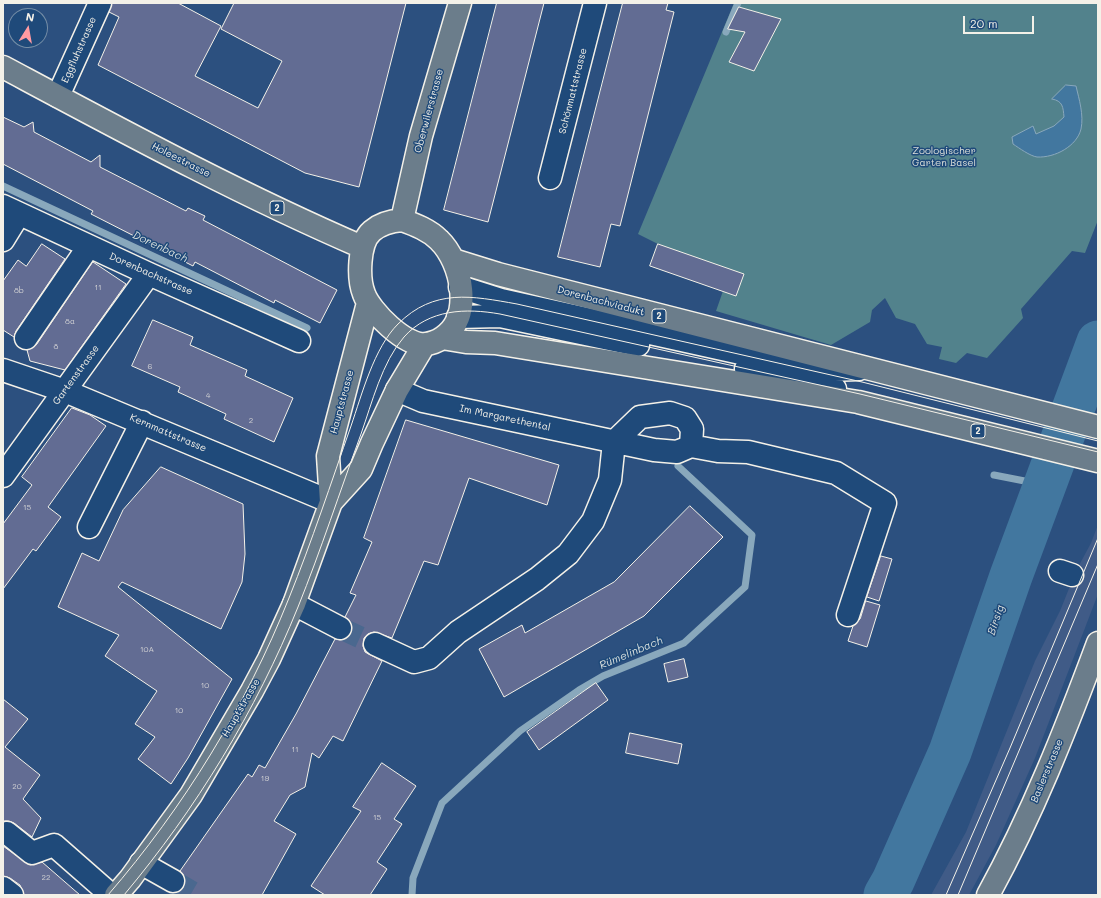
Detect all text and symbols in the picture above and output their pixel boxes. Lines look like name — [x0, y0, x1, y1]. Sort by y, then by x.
north arrow — [8, 8, 48, 48]
scale bar — [965, 8, 1036, 34]
text: N — [25, 9, 36, 25]
street label: Eggfluhstrasse — [59, 15, 99, 85]
text: 20 m — [970, 15, 998, 31]
street label: Schönmattstrasse — [557, 47, 589, 135]
street label: Oberwilerstrasse — [412, 68, 446, 154]
street label: Holeestrasse — [150, 140, 212, 180]
park label: Zoologischer Garten Basel — [912, 145, 976, 168]
road number: 2 — [270, 201, 284, 215]
water label: Dorenbach — [130, 229, 190, 265]
street label: Dorenbachstrasse — [107, 250, 195, 298]
house number: 11 — [94, 283, 102, 293]
street label: Dorenbachviadukt — [556, 284, 646, 318]
house number: 8b — [14, 286, 24, 296]
road number: 2 — [652, 309, 666, 323]
house number: 8a — [65, 317, 75, 327]
house number: 8 — [54, 342, 58, 352]
street label: Gartenstrasse — [50, 343, 102, 407]
house number: 6 — [148, 362, 152, 372]
street label: Hauptstrasse — [328, 369, 356, 435]
house number: 4 — [206, 391, 210, 401]
street label: Im Margarethental — [458, 402, 552, 434]
street label: Kernmattstrasse — [128, 411, 208, 455]
house number: 2 — [249, 416, 253, 426]
road number: 2 — [971, 424, 985, 438]
house number: 15 — [23, 503, 31, 513]
water label: Birsig — [985, 603, 1007, 637]
water label: Rümelinbach — [597, 634, 665, 672]
house number: 10A — [140, 645, 154, 655]
street label: Hauptstrasse — [219, 676, 263, 740]
house number: 10 — [201, 681, 209, 691]
house number: 10 — [175, 706, 183, 716]
street label: Baslerstrasse — [1028, 738, 1066, 804]
house number: 11 — [291, 745, 299, 755]
house number: 19 — [261, 774, 269, 784]
house number: 20 — [12, 782, 22, 792]
house number: 15 — [373, 813, 381, 823]
house number: 22 — [42, 873, 50, 883]

